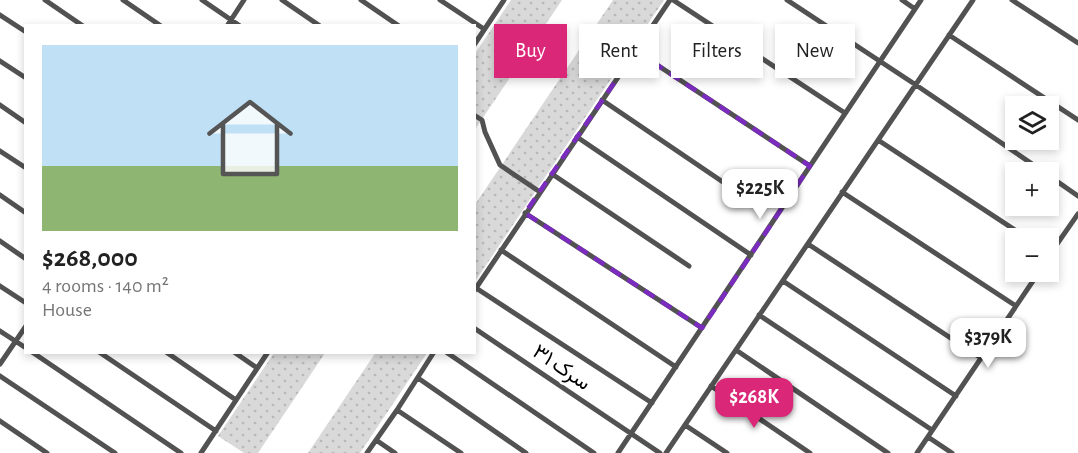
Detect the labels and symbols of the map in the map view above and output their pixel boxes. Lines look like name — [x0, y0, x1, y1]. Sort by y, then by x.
pin: $225K — [718, 169, 802, 220]
pin: $379K — [946, 318, 1030, 369]
street label: سرک ۳۱ — [528, 341, 594, 396]
pin: $268K — [712, 378, 796, 429]

